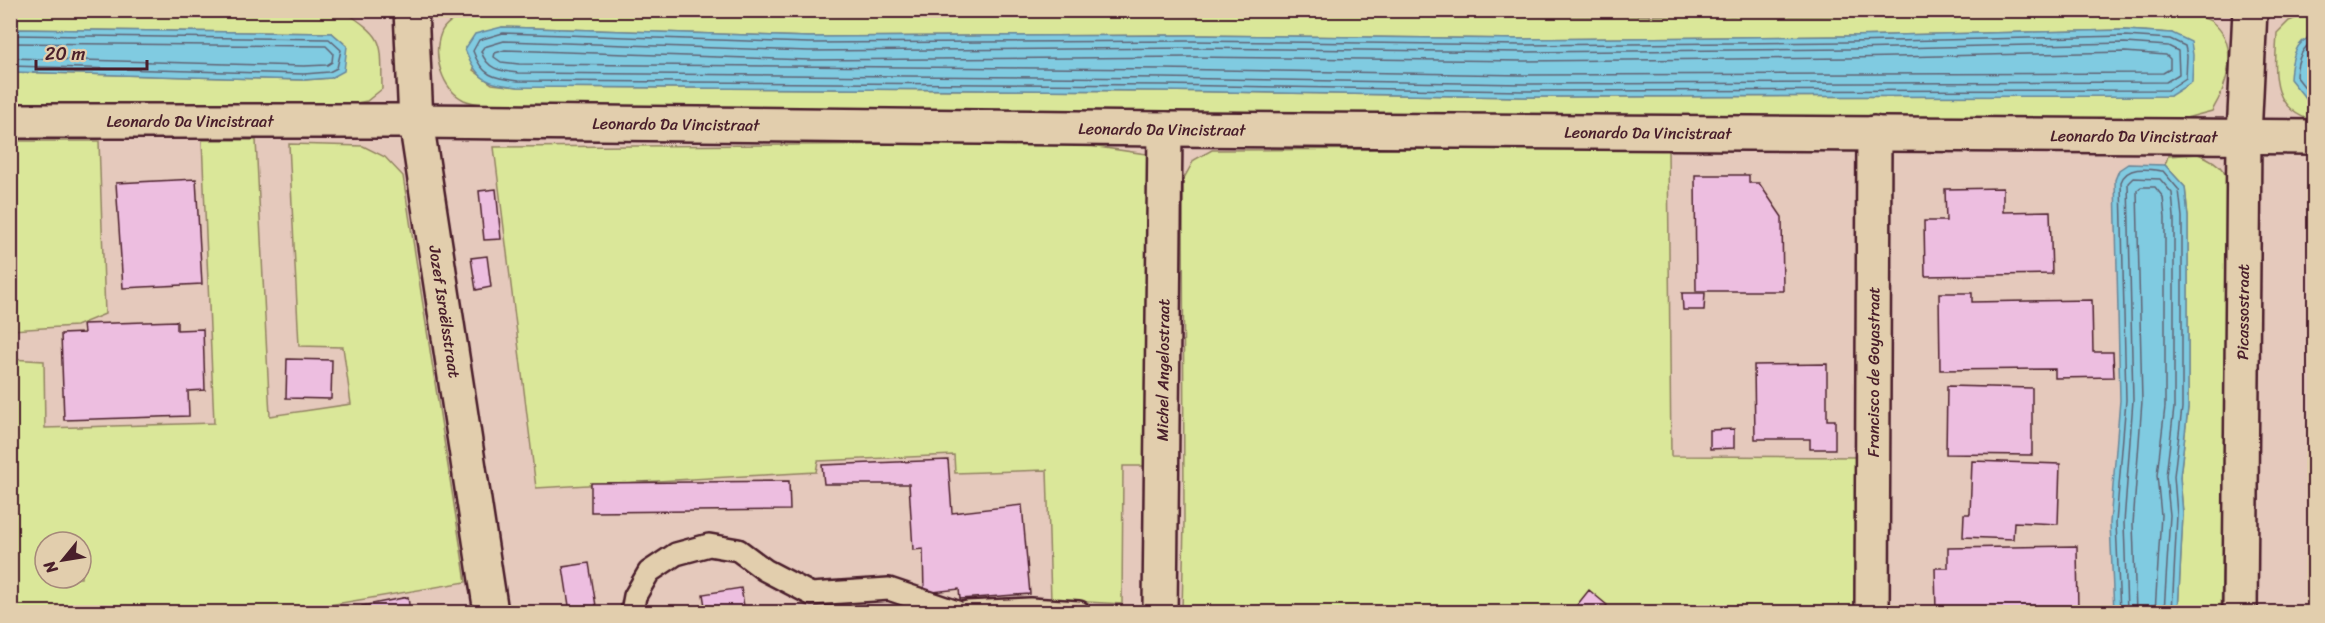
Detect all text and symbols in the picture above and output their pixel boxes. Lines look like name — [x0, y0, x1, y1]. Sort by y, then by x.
scale bar — [36, 33, 147, 71]
text: 20 m — [45, 38, 85, 70]
street label: Leonardo Da Vincistraat — [106, 107, 274, 136]
street label: Leonardo Da Vincistraat — [592, 109, 760, 140]
street label: Leonardo Da Vincistraat — [1078, 114, 1246, 145]
street label: Leonardo Da Vincistraat — [1564, 118, 1732, 148]
street label: Leonardo Da Vincistraat — [2050, 121, 2218, 151]
street label: Jozef Israëlsstraat — [420, 243, 469, 380]
street label: Picassostraat — [2228, 264, 2258, 360]
street label: Francisco de Goyastraat — [1859, 287, 1888, 457]
street label: Michel Angelostraat — [1148, 299, 1178, 441]
north arrow — [33, 530, 93, 590]
text: N — [35, 554, 66, 580]

